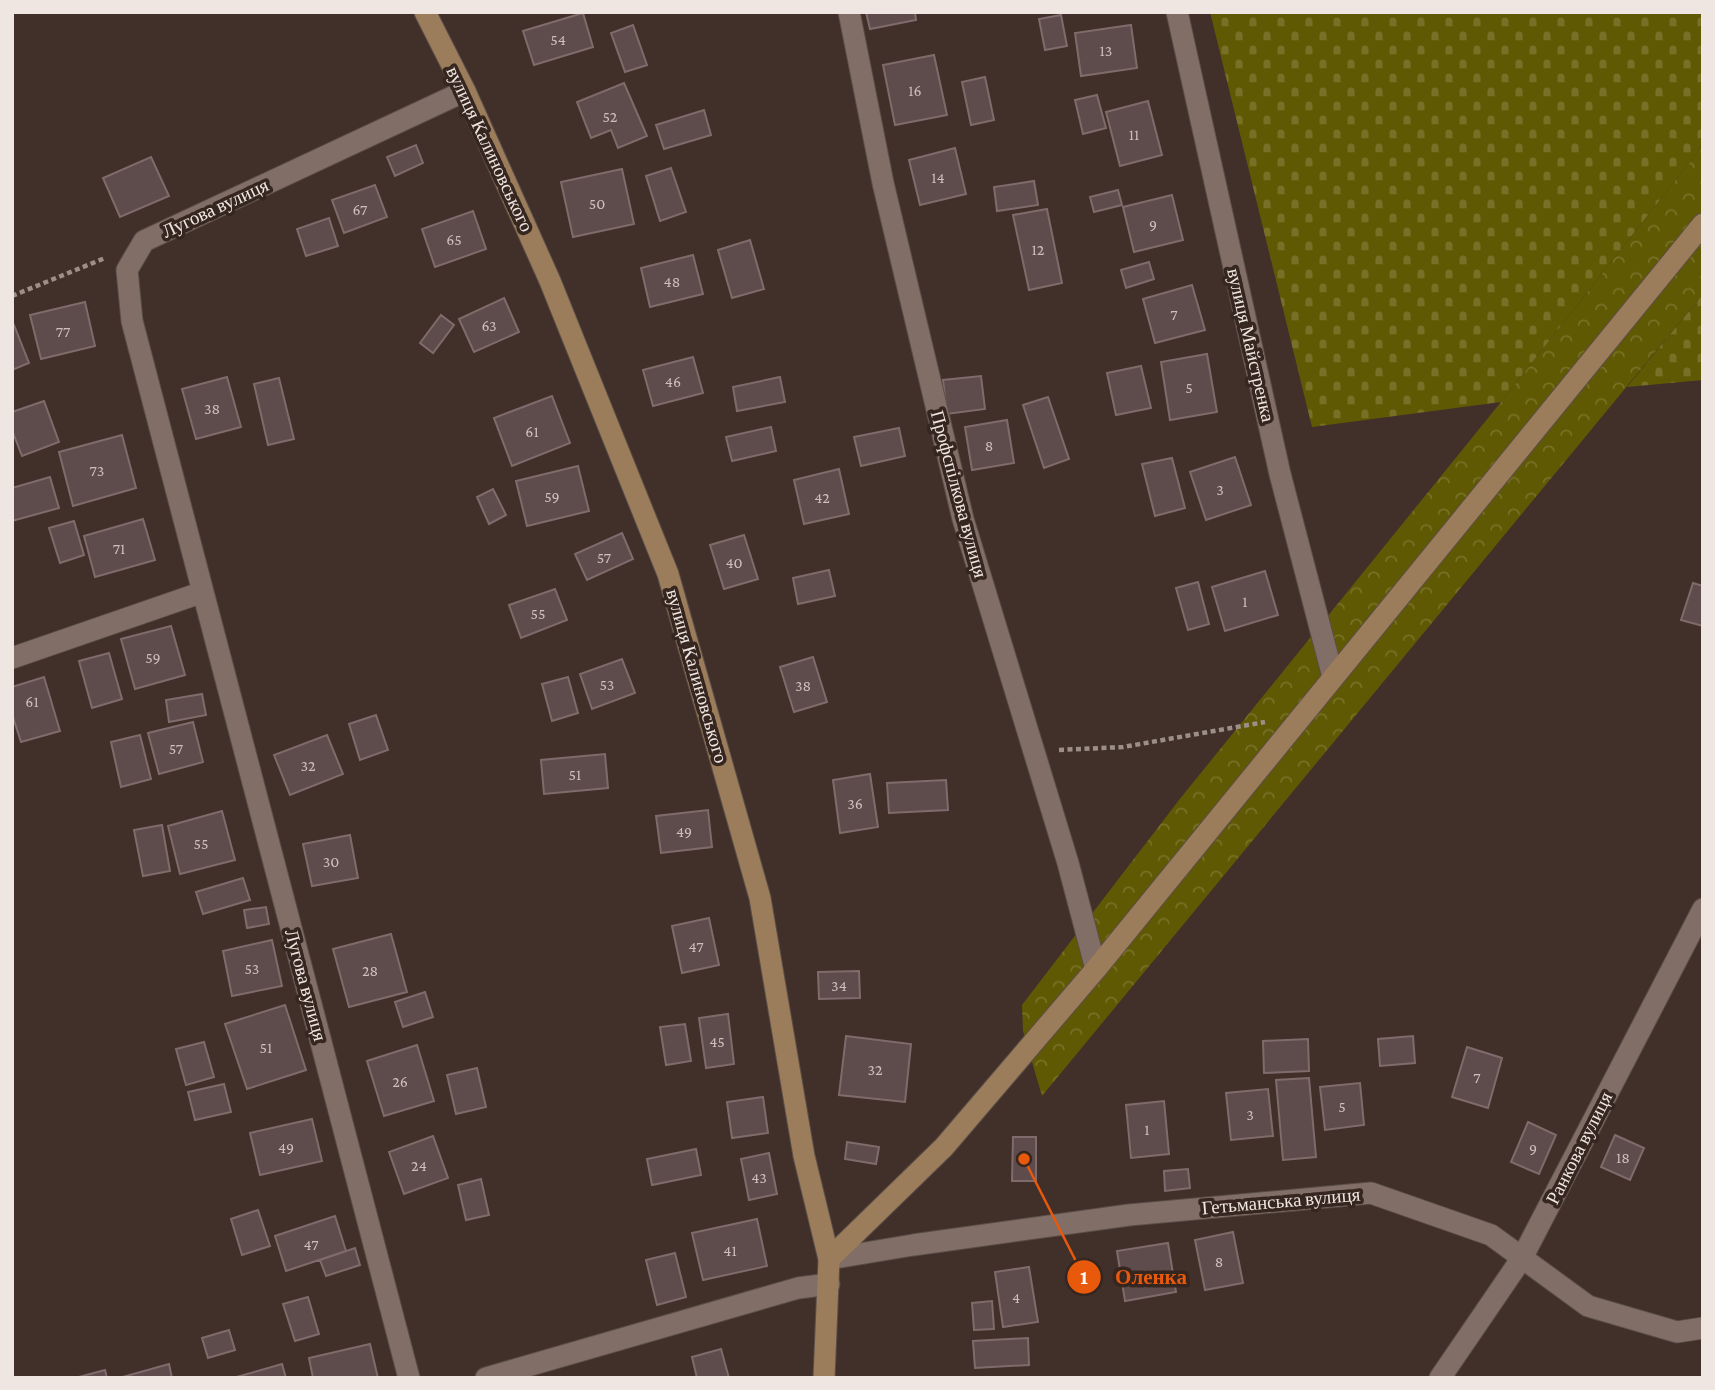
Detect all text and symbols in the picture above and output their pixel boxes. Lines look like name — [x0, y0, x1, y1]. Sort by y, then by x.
house number: 54 — [550, 31, 566, 48]
house number: 13 — [1100, 42, 1112, 59]
street label: вулиця Калиновського — [442, 63, 538, 235]
house number: 16 — [908, 82, 922, 99]
house number: 52 — [603, 108, 618, 125]
house number: 11 — [1129, 126, 1139, 143]
house number: 14 — [931, 169, 945, 186]
street label: Лугова вулиця — [158, 174, 272, 242]
house number: 50 — [589, 195, 605, 212]
house number: 67 — [353, 201, 368, 218]
house number: 9 — [1149, 216, 1157, 233]
house number: 65 — [446, 231, 462, 248]
house number: 12 — [1032, 241, 1045, 258]
street label: вулиця Майстренка — [1223, 266, 1279, 424]
house number: 48 — [664, 273, 680, 290]
house number: 7 — [1170, 306, 1178, 323]
house number: 63 — [481, 317, 497, 334]
house number: 77 — [56, 323, 71, 340]
house number: 46 — [665, 373, 681, 390]
house number: 5 — [1185, 379, 1193, 396]
house number: 38 — [204, 400, 220, 417]
street label: Профспілкова вулиця — [927, 408, 992, 580]
house number: 61 — [525, 423, 539, 440]
house number: 8 — [985, 437, 993, 454]
house number: 73 — [90, 462, 104, 479]
house number: 3 — [1216, 481, 1224, 498]
house number: 59 — [544, 488, 560, 505]
house number: 42 — [814, 489, 830, 506]
house number: 71 — [113, 540, 125, 557]
house number: 57 — [597, 549, 612, 566]
house number: 40 — [725, 554, 743, 571]
street label: вулиця Калиновського — [662, 587, 732, 765]
house number: 1 — [1242, 593, 1248, 610]
house number: 55 — [531, 605, 545, 622]
house number: 59 — [145, 649, 161, 666]
house number: 53 — [600, 676, 614, 693]
house number: 38 — [795, 677, 811, 694]
house number: 61 — [25, 693, 39, 710]
house number: 57 — [169, 740, 184, 757]
house number: 32 — [300, 757, 316, 774]
house number: 51 — [569, 766, 581, 783]
house number: 36 — [847, 795, 863, 812]
house number: 49 — [676, 823, 692, 840]
house number: 55 — [194, 835, 208, 852]
house number: 30 — [323, 853, 339, 870]
street label: Лугова вулиця — [281, 927, 331, 1044]
house number: 47 — [688, 938, 704, 955]
house number: 53 — [245, 960, 259, 977]
house number: 28 — [362, 962, 378, 979]
house number: 34 — [831, 977, 847, 994]
house number: 45 — [709, 1033, 725, 1050]
house number: 51 — [260, 1039, 272, 1056]
house number: 32 — [867, 1061, 883, 1078]
house number: 7 — [1473, 1069, 1481, 1086]
house number: 26 — [392, 1073, 408, 1090]
street label: Ранкова вулиця — [1542, 1088, 1616, 1208]
house number: 5 — [1338, 1098, 1346, 1115]
house number: 3 — [1246, 1106, 1254, 1123]
house number: 1 — [1144, 1121, 1150, 1138]
house number: 49 — [278, 1139, 294, 1156]
house number: 9 — [1529, 1140, 1537, 1157]
house number: 18 — [1616, 1149, 1630, 1166]
house number: 24 — [411, 1157, 427, 1174]
house number: 43 — [751, 1169, 767, 1186]
street label: Гетьманська вулиця — [1201, 1184, 1361, 1218]
house number: 47 — [303, 1236, 319, 1253]
house number: 41 — [723, 1242, 737, 1259]
house number: 8 — [1215, 1253, 1223, 1270]
callout: Оленка — [1066, 1256, 1201, 1298]
text: 1 — [1080, 1265, 1088, 1289]
text: Оленка — [1115, 1265, 1187, 1289]
house number: 4 — [1012, 1289, 1020, 1306]

